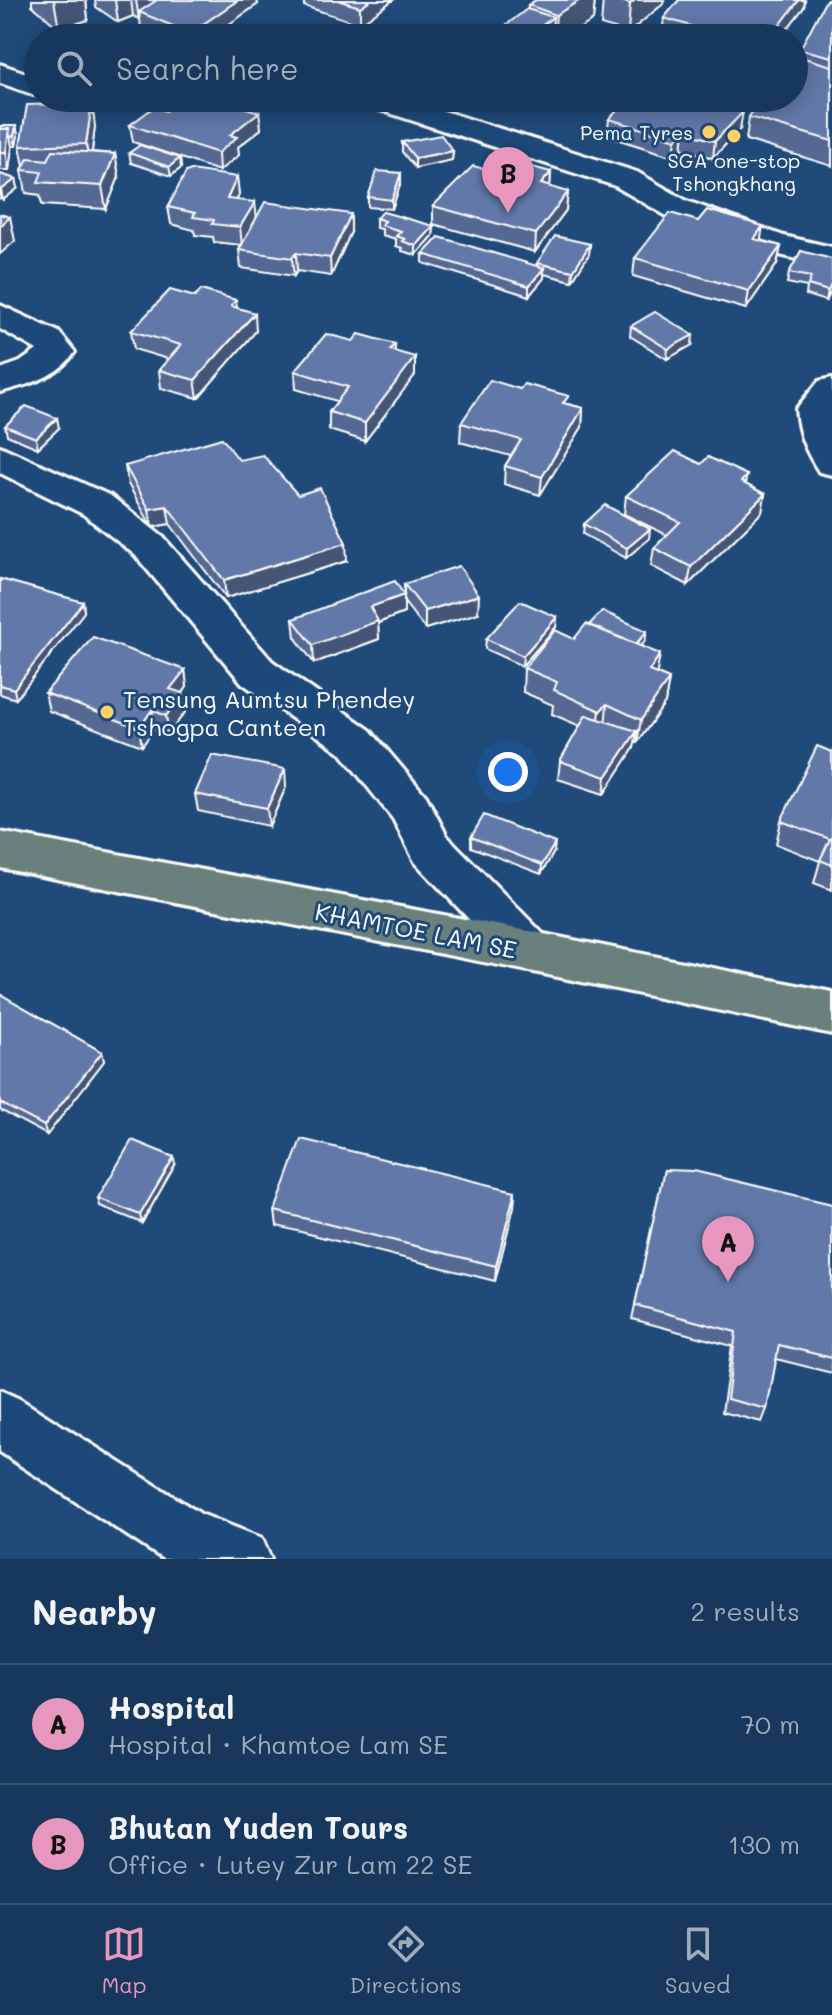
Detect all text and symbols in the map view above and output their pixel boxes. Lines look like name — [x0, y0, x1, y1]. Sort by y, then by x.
search box — [24, 24, 808, 112]
icon: search — [52, 46, 96, 90]
text: Search here — [116, 48, 299, 88]
place label: Pema Tyres — [580, 119, 693, 145]
marker: Pema Tyres — [700, 123, 718, 141]
marker: SGA one-stop Tshongkhang — [725, 127, 743, 145]
pin: B — [482, 147, 534, 213]
place label: SGA one-stop Tshongkhang — [668, 147, 800, 196]
place label: Tensung Aumtsu Phendey Tshogpa Canteen — [123, 683, 415, 742]
marker: Tensung Aumtsu Phendey Tshogpa Canteen — [98, 703, 116, 721]
your location — [488, 752, 528, 792]
street label: KHAMTOE LAM SE — [313, 895, 519, 965]
pin: A — [702, 1216, 754, 1282]
text: Nearby — [32, 1589, 157, 1634]
text: 2 results — [691, 1594, 800, 1628]
text: Hospital — [108, 1687, 234, 1727]
text: A — [49, 1707, 67, 1741]
text: 70 m — [740, 1707, 800, 1741]
text: Hospital · Khamtoe Lam SE — [108, 1727, 448, 1761]
text: Bhutan Yuden Tours — [108, 1807, 408, 1847]
text: B — [49, 1827, 67, 1861]
text: 130 m — [728, 1827, 800, 1861]
text: Office · Lutey Zur Lam 22 SE — [108, 1847, 472, 1881]
tab: Map — [102, 1922, 147, 1999]
tab: Directions — [350, 1922, 462, 1999]
tab: Saved — [665, 1922, 730, 1999]

